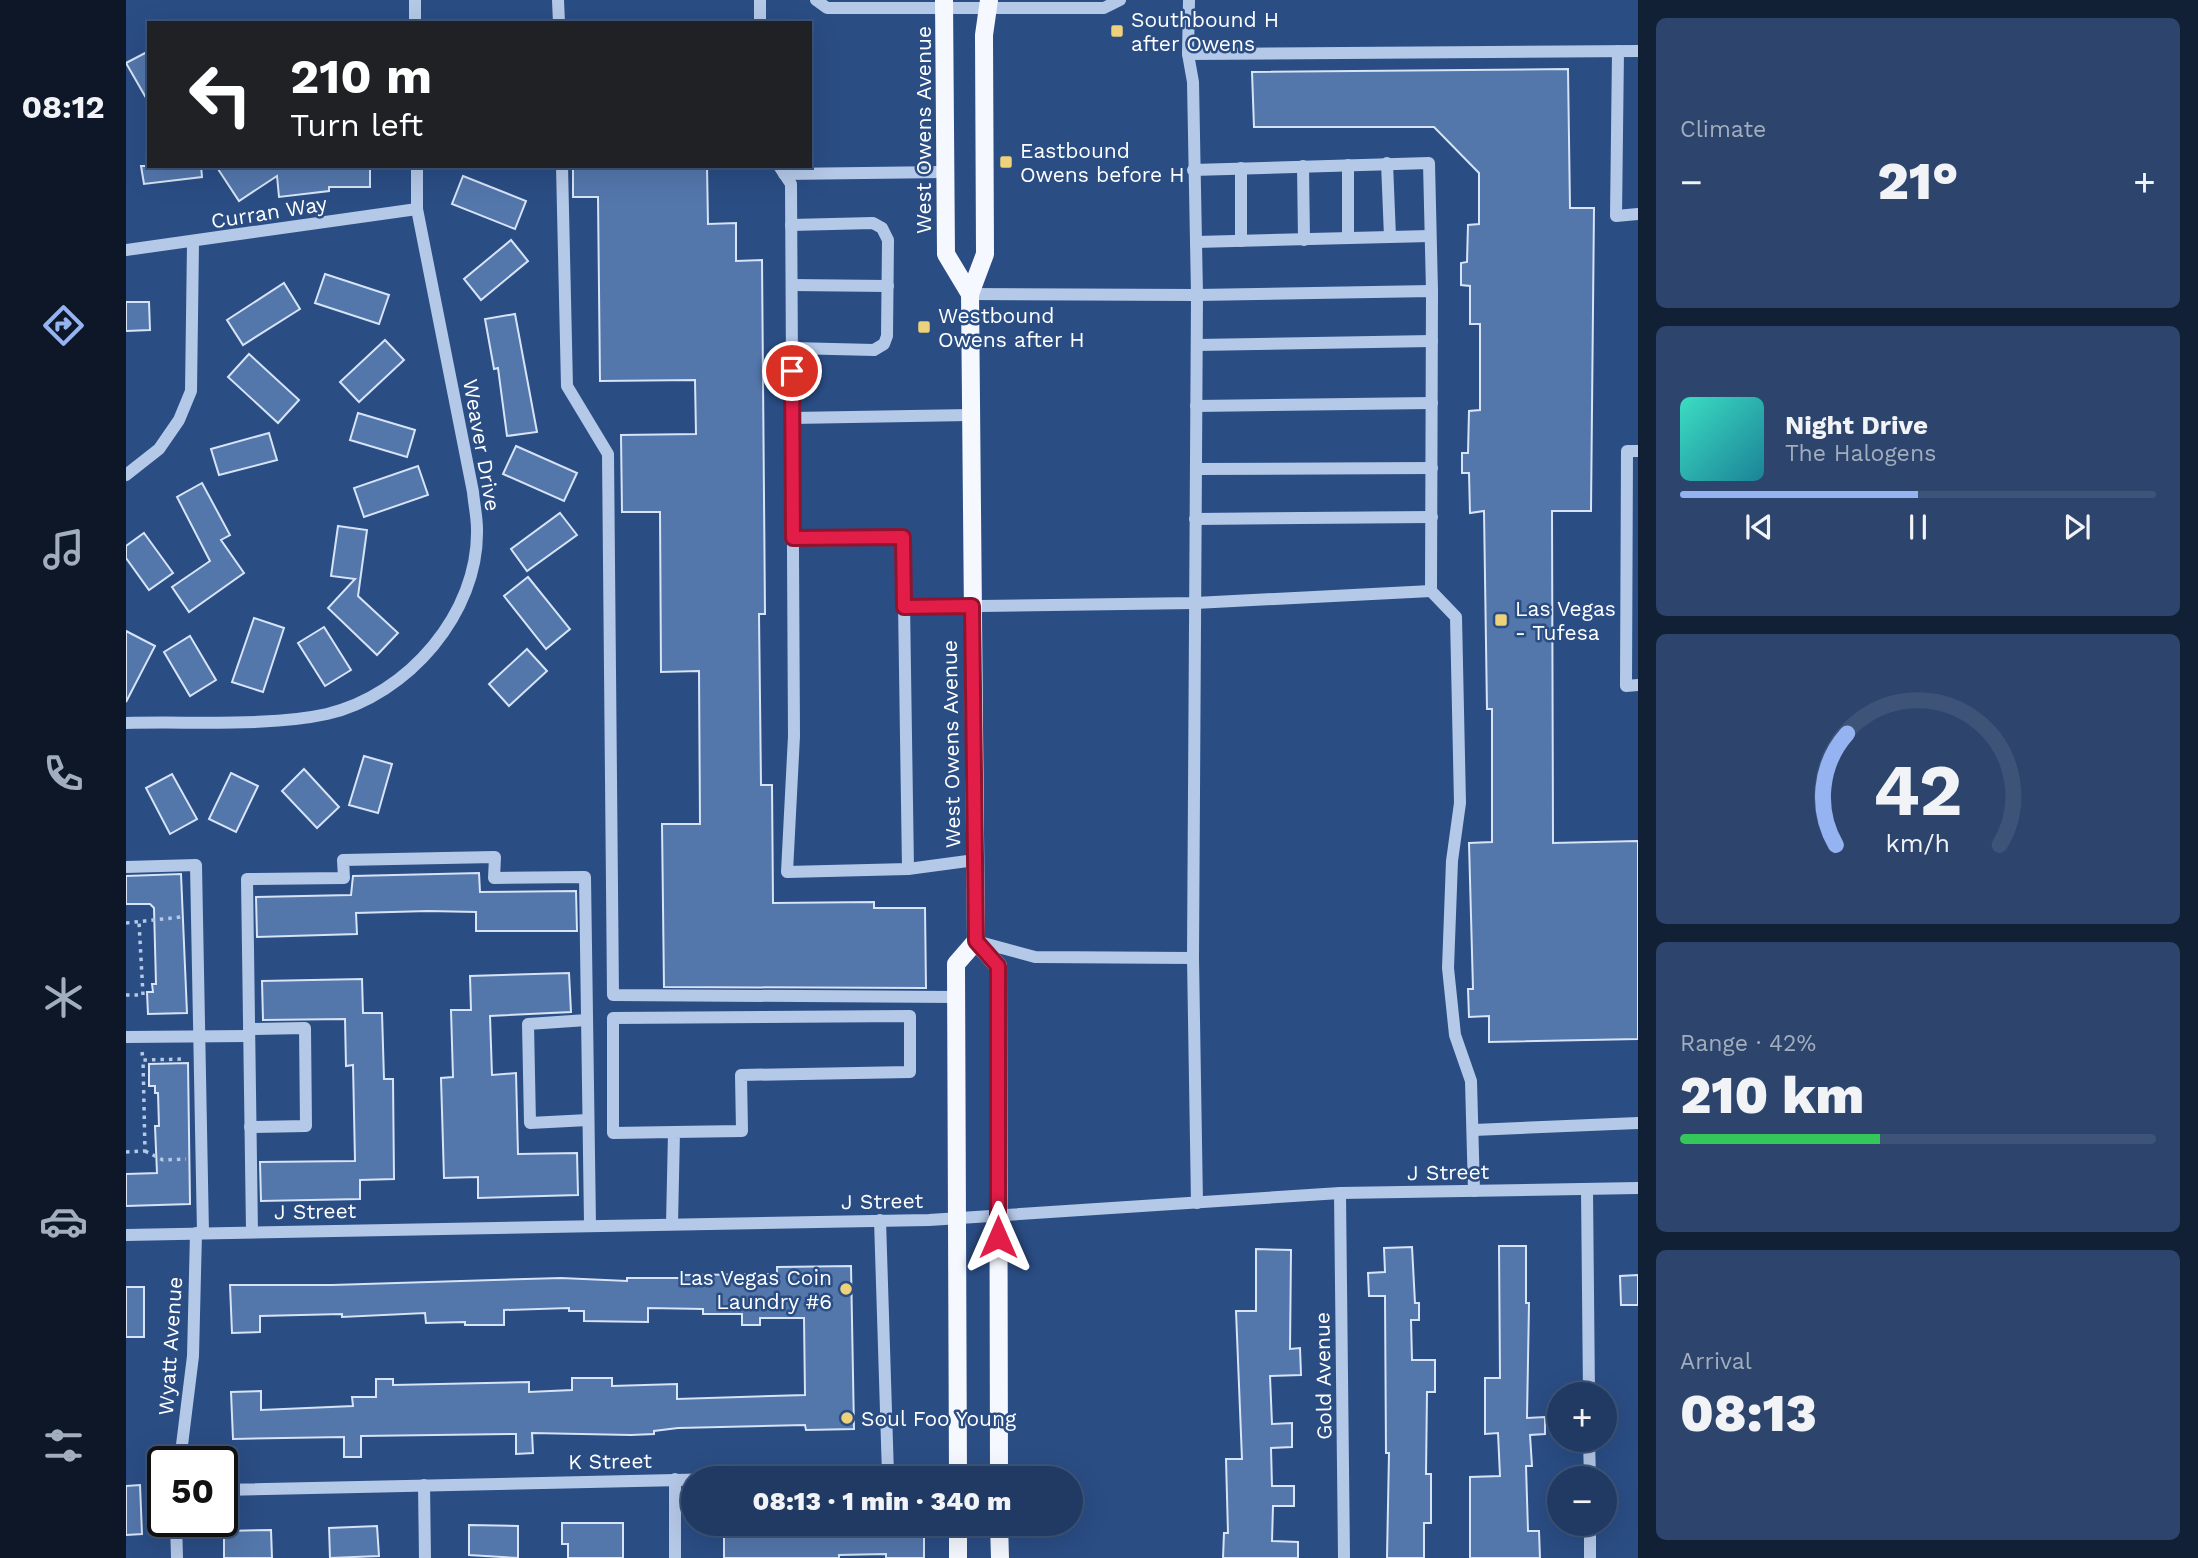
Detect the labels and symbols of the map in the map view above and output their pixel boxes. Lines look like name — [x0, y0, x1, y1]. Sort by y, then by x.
place label: Southbound H after Owens — [1131, 7, 1279, 56]
marker: Southbound H after Owens — [1109, 23, 1125, 39]
street label: West Owens Avenue — [911, 26, 936, 234]
place label: Eastbound Owens before H — [1020, 138, 1185, 187]
marker: Eastbound Owens before H — [998, 154, 1014, 170]
street label: Curran Way — [209, 190, 329, 234]
place label: Westbound Owens after H — [938, 303, 1085, 352]
marker: Westbound Owens after H — [916, 319, 932, 335]
pin — [762, 341, 822, 401]
street label: Weaver Drive — [458, 377, 506, 513]
place label: Las Vegas - Tufesa — [1515, 596, 1616, 645]
marker: Las Vegas - Tufesa — [1493, 612, 1509, 628]
street label: West Owens Avenue — [937, 640, 965, 848]
street label: J Street — [1407, 1159, 1490, 1185]
street label: J Street — [841, 1188, 924, 1214]
street label: J Street — [274, 1198, 357, 1224]
position arrow — [961, 1200, 1035, 1274]
place label: Las Vegas Coin Laundry #6 — [678, 1265, 832, 1314]
street label: Wyatt Avenue — [153, 1276, 187, 1416]
marker: Las Vegas Coin Laundry #6 — [838, 1281, 854, 1297]
street label: Gold Avenue — [1309, 1312, 1337, 1440]
place label: Soul Foo Young — [861, 1406, 1017, 1431]
marker: Soul Foo Young — [839, 1410, 855, 1426]
speed limit sign: 50 — [147, 1446, 238, 1537]
street label: K Street — [568, 1448, 652, 1474]

